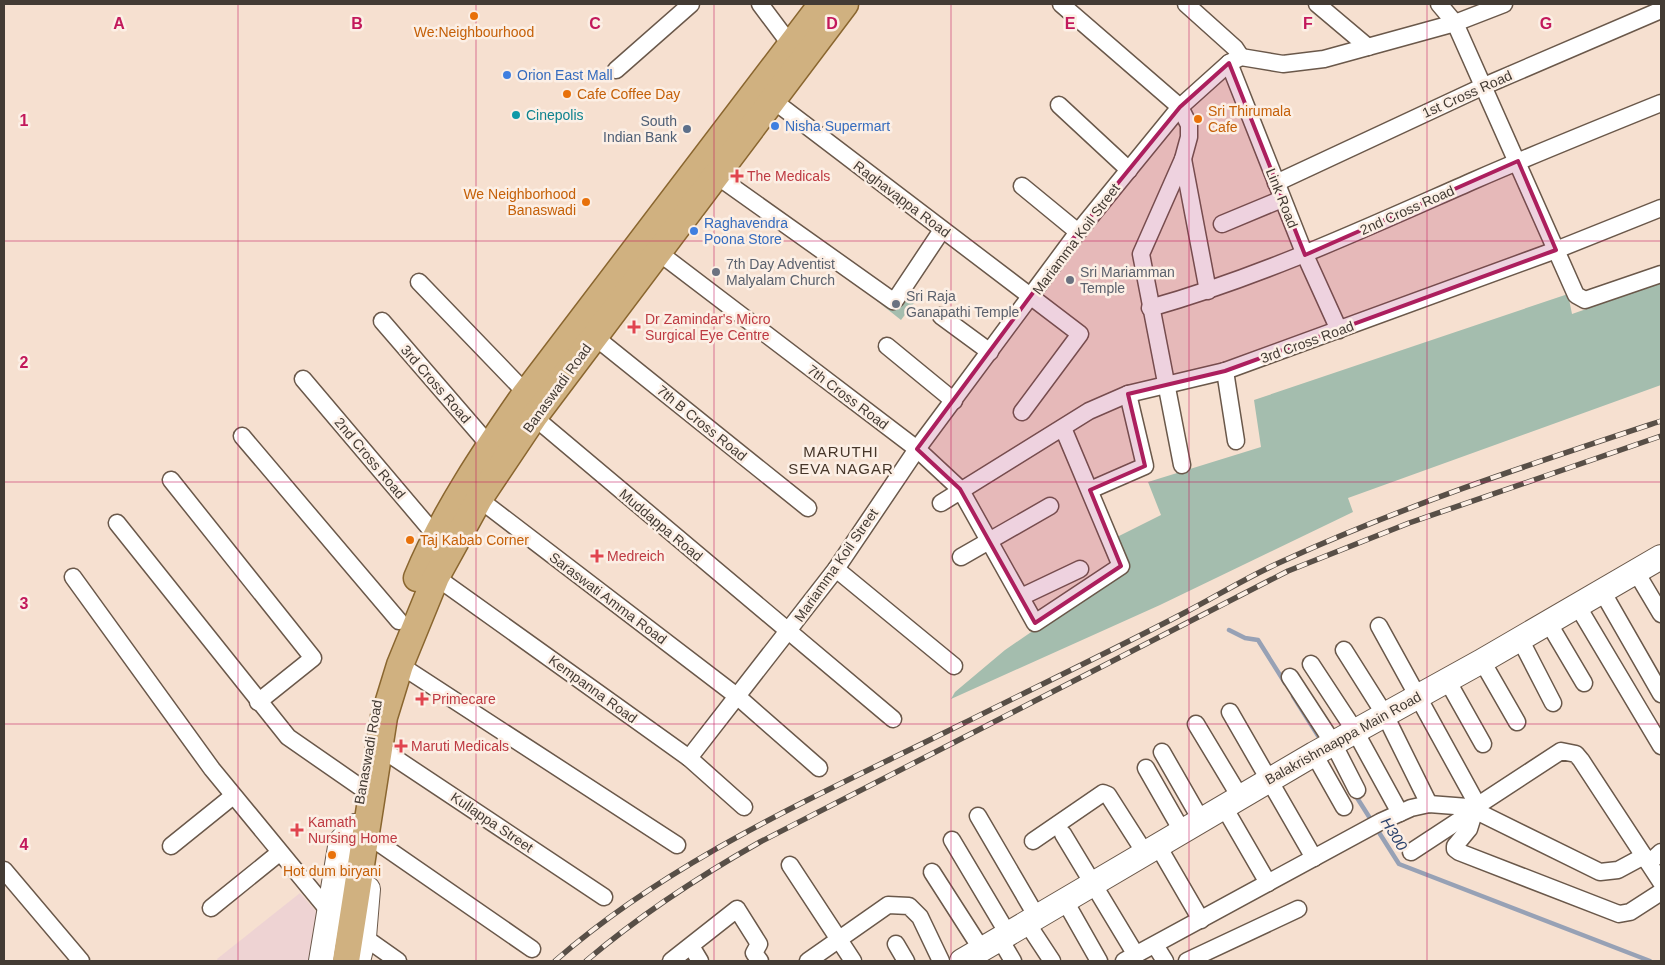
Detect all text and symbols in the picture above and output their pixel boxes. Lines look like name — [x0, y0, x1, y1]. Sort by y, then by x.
marker: We:Neighbourhood — [468, 10, 480, 22]
text: A — [113, 15, 125, 32]
text: B — [351, 15, 363, 32]
text: C — [589, 15, 601, 32]
text: D — [826, 15, 838, 32]
text: E — [1065, 15, 1076, 32]
text: F — [1303, 15, 1313, 32]
text: G — [1540, 15, 1552, 32]
place label: We:Neighbourhood — [414, 24, 534, 40]
place label: Orion East Mall — [517, 67, 613, 83]
street label: 1st Cross Road — [1420, 67, 1514, 121]
marker: Orion East Mall — [501, 69, 513, 81]
place label: Cafe Coffee Day — [577, 86, 680, 102]
marker: Cafe Coffee Day — [561, 88, 573, 100]
place label: Sri Thirumala Cafe — [1208, 103, 1291, 135]
place label: Cinepolis — [526, 107, 584, 123]
marker: Cinepolis — [510, 109, 522, 121]
text: 1 — [20, 112, 29, 129]
place label: South Indian Bank — [603, 113, 678, 145]
marker: Sri Thirumala Cafe — [1192, 113, 1204, 125]
place label: Nisha Supermart — [785, 118, 890, 134]
marker: Nisha Supermart — [769, 120, 781, 132]
marker: South Indian Bank — [681, 123, 693, 135]
street label: Raghavappa Road — [851, 157, 953, 241]
street label: Link Road — [1263, 166, 1301, 230]
place label: The Medicals — [747, 168, 830, 184]
marker: The Medicals — [731, 170, 743, 182]
street label: Mariamma Koil Street — [1029, 180, 1123, 298]
street label: 2nd Cross Road — [1358, 182, 1456, 238]
place label: We Neighborhood Banaswadi — [463, 186, 576, 218]
marker: We Neighborhood Banaswadi — [580, 196, 592, 208]
place label: Raghavendra Poona Store — [704, 215, 788, 247]
marker: Raghavendra Poona Store — [688, 225, 700, 237]
place label: 7th Day Adventist Malyalam Church — [726, 256, 835, 288]
place label: Sri Mariamman Temple — [1080, 264, 1175, 296]
marker: 7th Day Adventist Malyalam Church — [710, 266, 722, 278]
marker: Sri Mariamman Temple — [1064, 274, 1076, 286]
place label: Sri Raja Ganapathi Temple — [906, 288, 1020, 320]
marker: Sri Raja Ganapathi Temple — [890, 298, 902, 310]
place label: Dr Zamindar's Micro Surgical Eye Centre — [645, 311, 771, 343]
street label: 3rd Cross Road — [1258, 318, 1356, 366]
marker: Dr Zamindar's Micro Surgical Eye Centre — [627, 320, 641, 334]
street label: Banaswadi Road — [519, 340, 595, 436]
street label: 3rd Cross Road — [398, 342, 474, 426]
text: 2 — [20, 354, 29, 371]
street label: 7th Cross Road — [804, 361, 892, 433]
street label: 7th B Cross Road — [654, 382, 750, 464]
street label: 2nd Cross Road — [331, 414, 409, 502]
district label: MARUTHI SEVA NAGAR — [788, 443, 894, 477]
street label: Muddappa Road — [616, 486, 706, 564]
street label: Mariamma Koil Street — [791, 505, 881, 625]
place label: Taj Kabab Corner — [420, 532, 529, 548]
marker: Taj Kabab Corner — [404, 534, 416, 546]
place label: Medreich — [607, 548, 665, 564]
street label: Saraswati Amma Road — [546, 549, 670, 647]
marker: Medreich — [591, 550, 603, 562]
text: 3 — [20, 595, 29, 612]
street label: Kempanna Road — [546, 652, 640, 726]
street label: Balakrishnaappa Main Road — [1262, 688, 1424, 788]
place label: Primecare — [432, 691, 496, 707]
marker: Primecare — [416, 693, 428, 705]
street label: Banaswadi Road — [351, 698, 385, 806]
place label: Maruti Medicals — [411, 738, 509, 754]
marker: Maruti Medicals — [395, 740, 407, 752]
street label: Kullappa Street — [448, 789, 536, 855]
place label: Kamath Nursing Home — [308, 814, 398, 846]
water label: H300 — [1378, 814, 1411, 854]
marker: Kamath Nursing Home — [290, 823, 304, 837]
text: 4 — [20, 836, 29, 853]
marker: Hot dum biryani — [326, 849, 338, 861]
place label: Hot dum biryani — [283, 863, 381, 879]

